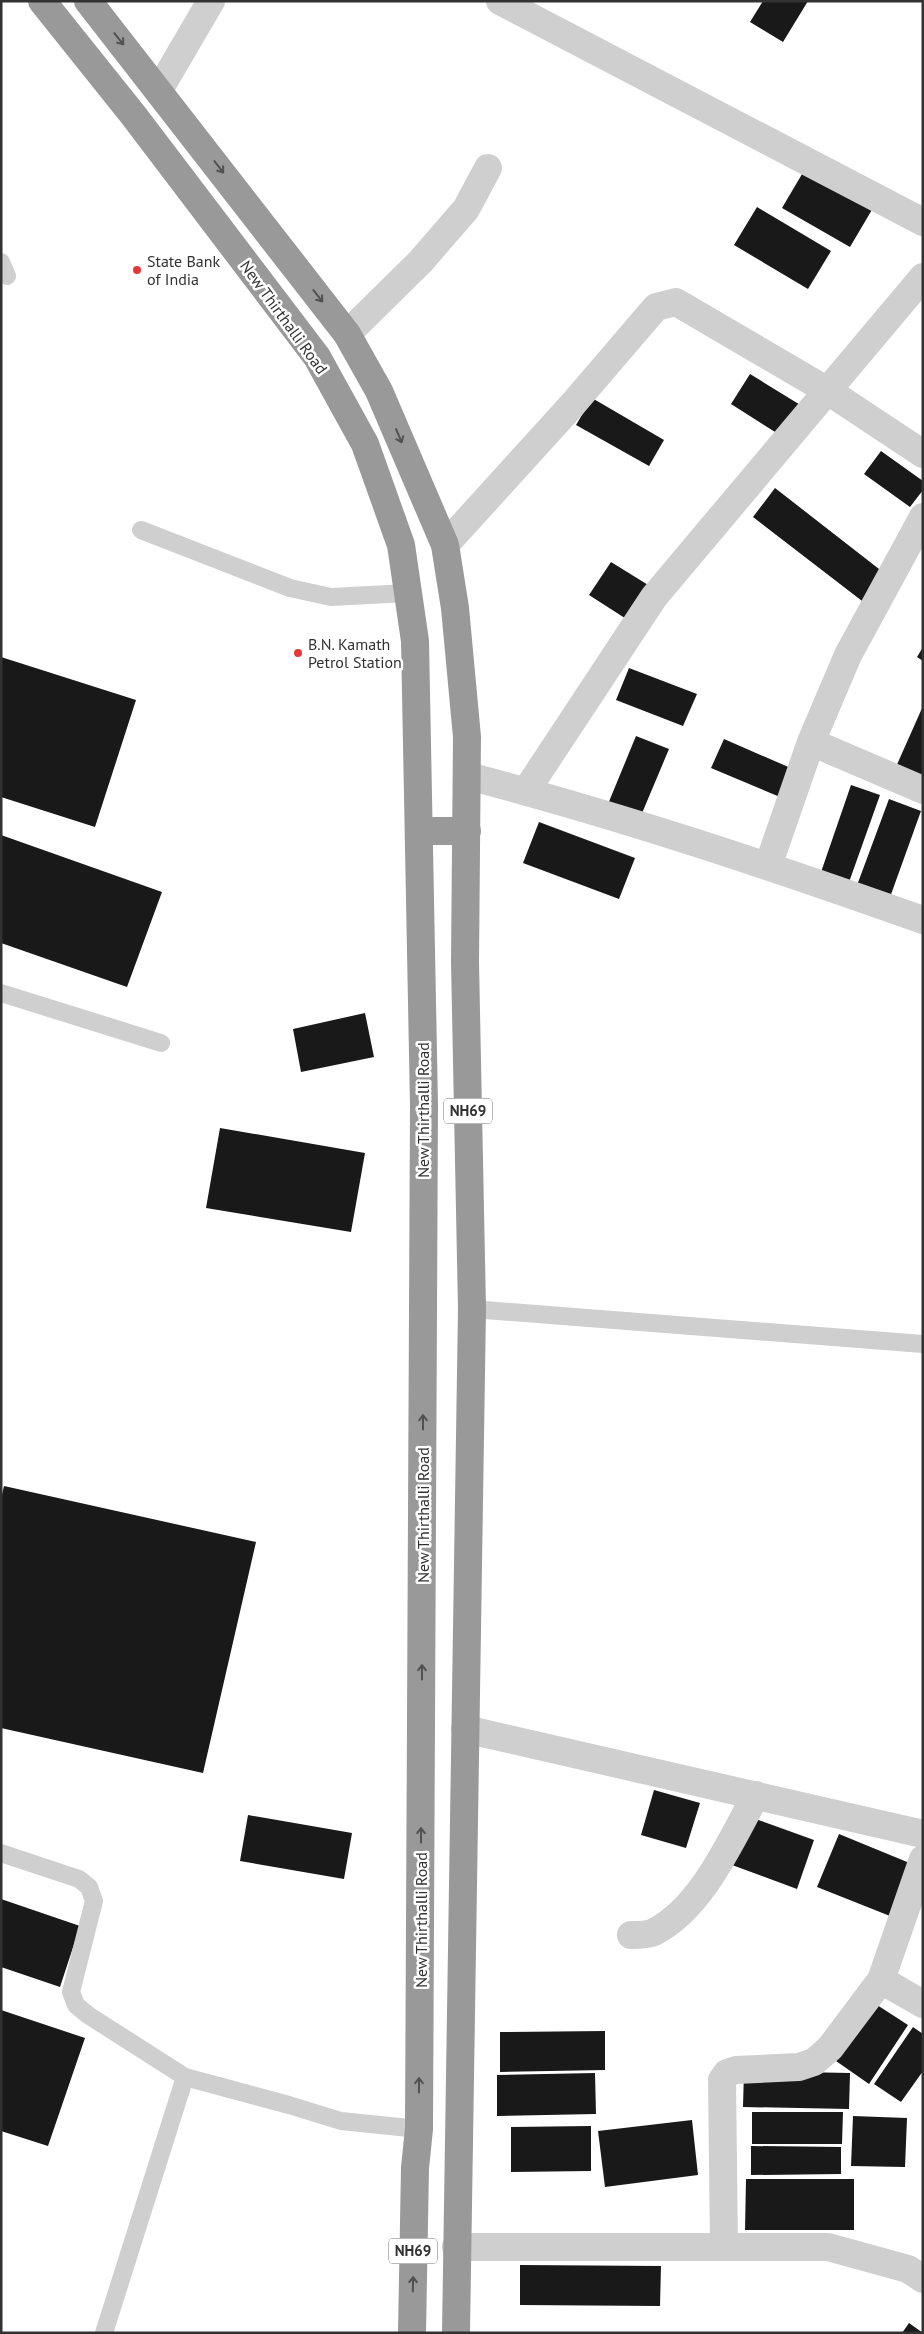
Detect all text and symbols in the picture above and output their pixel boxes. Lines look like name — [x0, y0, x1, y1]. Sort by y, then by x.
one-way arrow — [113, 33, 124, 46]
one-way arrow — [213, 160, 224, 173]
place label: State Bank of India — [147, 251, 221, 289]
street label: New Thirthalli Road — [236, 256, 332, 378]
marker: State Bank of India — [131, 264, 143, 276]
one-way arrow — [313, 289, 323, 303]
one-way arrow — [394, 428, 404, 443]
place label: B.N. Kamath Petrol Station — [308, 634, 402, 672]
marker: B.N. Kamath Petrol Station — [292, 647, 304, 659]
street label: New Thirthalli Road — [413, 1042, 433, 1178]
road number: NH69 — [444, 1098, 492, 1124]
one-way arrow — [418, 1415, 428, 1431]
street label: New Thirthalli Road — [413, 1447, 433, 1583]
one-way arrow — [417, 1665, 427, 1681]
one-way arrow — [416, 1827, 426, 1844]
street label: New Thirthalli Road — [411, 1852, 431, 1988]
one-way arrow — [414, 2077, 424, 2094]
road number: NH69 — [389, 2238, 437, 2264]
one-way arrow — [408, 2276, 418, 2292]

